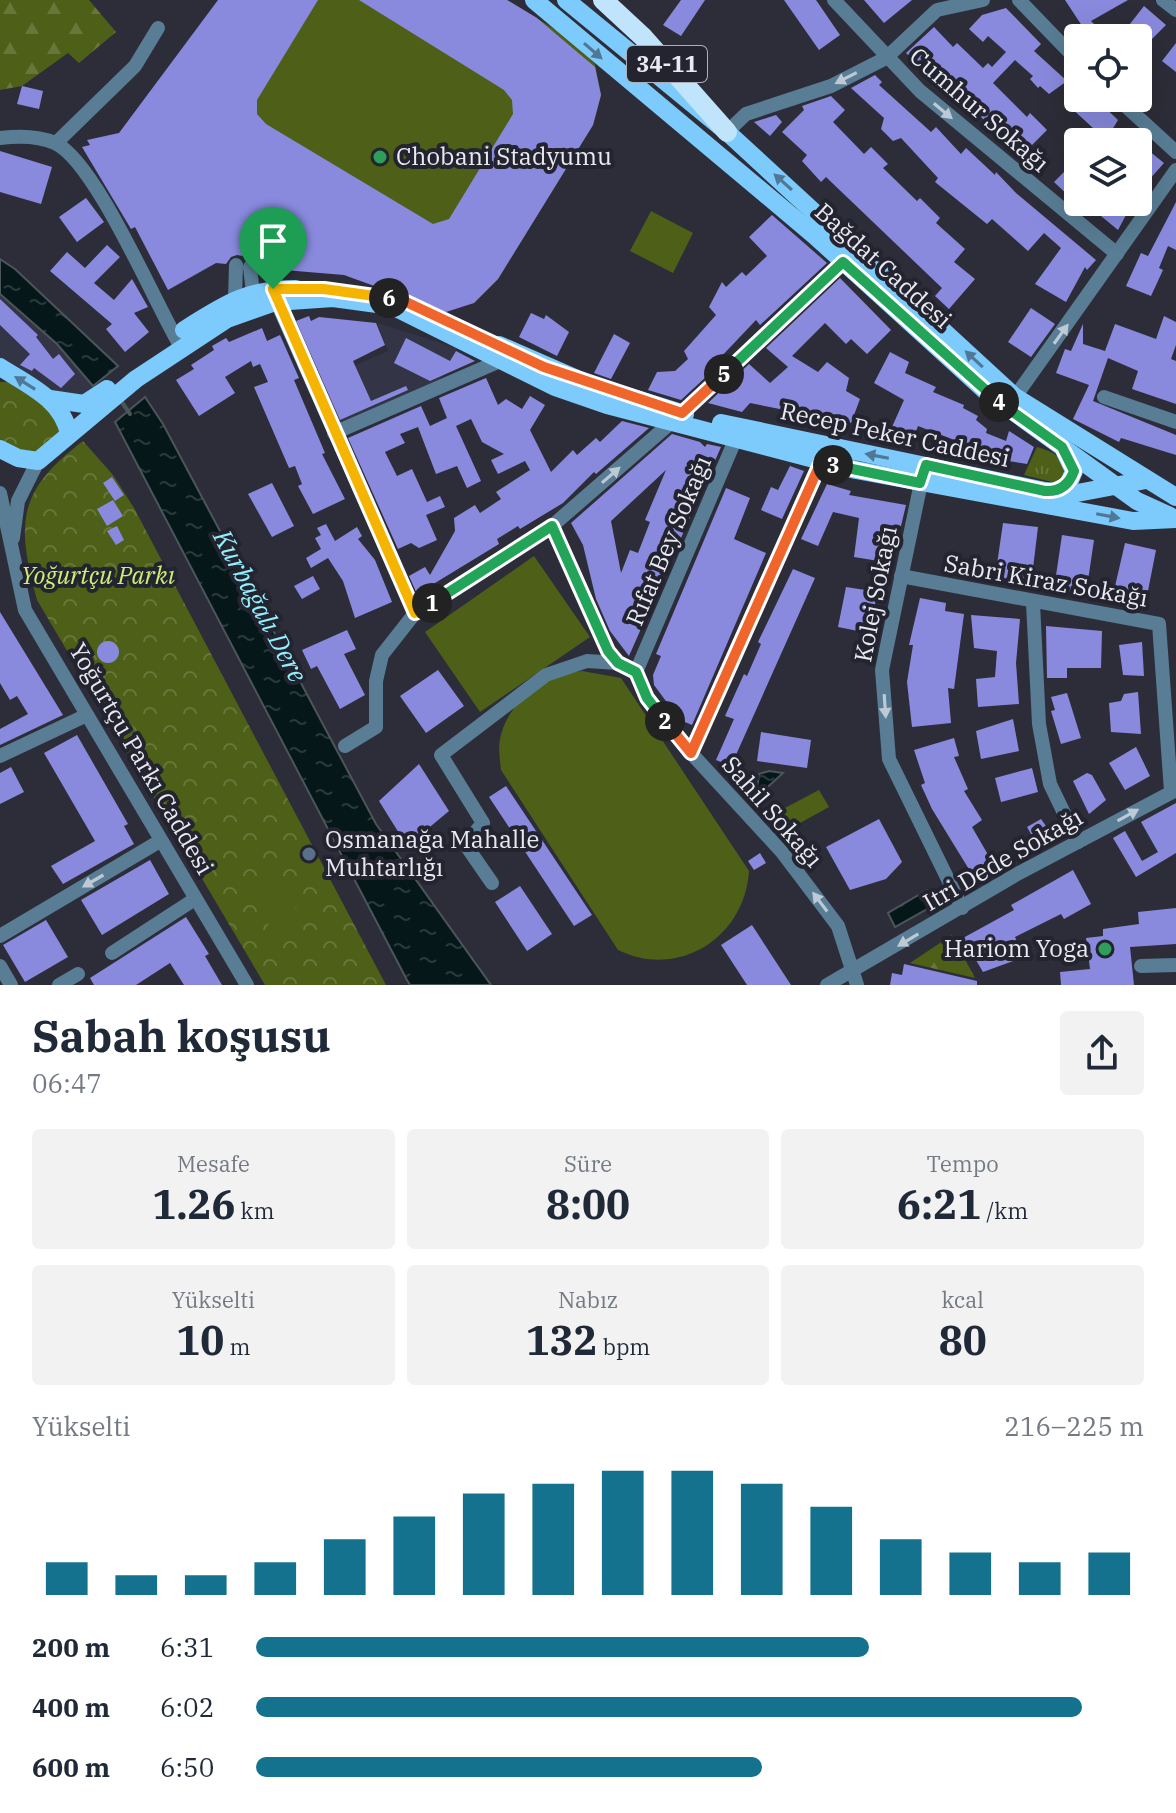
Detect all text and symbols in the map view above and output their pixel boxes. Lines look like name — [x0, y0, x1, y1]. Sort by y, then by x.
map controls — [1064, 24, 1152, 216]
button: locate — [1064, 24, 1152, 112]
street label: Cumhur Sokağı — [903, 40, 1056, 179]
one-way arrow — [583, 42, 602, 60]
road number: 34-11 — [627, 46, 707, 82]
one-way arrow — [835, 72, 858, 85]
one-way arrow — [933, 102, 953, 119]
button: layers — [1064, 128, 1152, 216]
place label: Chobani Stadyumu — [396, 140, 612, 172]
marker: Chobani Stadyumu — [371, 148, 389, 166]
one-way arrow — [773, 174, 792, 192]
street label: Bağdat Caddesi — [809, 195, 959, 335]
pin — [239, 207, 307, 289]
icon: arrive — [251, 219, 295, 263]
pin: 6 — [369, 278, 409, 318]
text: 6 — [382, 283, 396, 312]
one-way arrow — [1053, 323, 1069, 345]
one-way arrow — [965, 350, 984, 368]
pin: 5 — [704, 354, 744, 394]
text: 5 — [717, 359, 731, 388]
one-way arrow — [14, 376, 36, 390]
pin: 4 — [979, 382, 1019, 422]
text: 4 — [992, 387, 1006, 416]
street label: Recep Peker Caddesi — [778, 394, 1013, 474]
pin: 3 — [813, 445, 853, 485]
one-way arrow — [864, 449, 889, 462]
text: 3 — [826, 450, 840, 479]
street label: Rıfat Bey Sokağı — [618, 451, 718, 630]
one-way arrow — [600, 467, 620, 484]
one-way arrow — [1096, 510, 1121, 522]
water label: Kurbağalı Dere — [206, 522, 316, 688]
street label: Kolej Sokağı — [846, 523, 904, 665]
street label: Sabri Kiraz Sokağı — [942, 546, 1151, 614]
park label: Yoğurtçu Parkı — [21, 559, 175, 591]
pin: 1 — [412, 583, 452, 623]
text: 1 — [425, 588, 439, 617]
street label: Yoğurtçu Parkı Caddesi — [62, 637, 221, 880]
one-way arrow — [879, 694, 892, 719]
pin: 2 — [645, 701, 685, 741]
text: 2 — [658, 706, 672, 735]
street label: Sahil Sokağı — [715, 749, 830, 874]
street label: Itri Dede Sokağı — [917, 801, 1088, 918]
one-way arrow — [1117, 808, 1139, 822]
place label: Osmanağa Mahalle Muhtarlığı — [325, 823, 539, 883]
marker: Osmanağa Mahalle Muhtarlığı — [300, 845, 318, 863]
one-way arrow — [82, 874, 104, 888]
one-way arrow — [813, 892, 829, 912]
place label: Hariom Yoga — [944, 932, 1089, 964]
one-way arrow — [897, 933, 919, 947]
marker: Hariom Yoga — [1096, 940, 1114, 958]
text: Sabah koşusu — [32, 1007, 331, 1064]
button: share — [1060, 1011, 1144, 1095]
text: 06:47 — [32, 1066, 102, 1100]
text: Mesafe — [177, 1149, 250, 1178]
text: Süre — [564, 1149, 612, 1178]
text: Tempo — [927, 1149, 999, 1178]
text: 1.26 — [152, 1178, 236, 1230]
text: 8:00 — [546, 1178, 630, 1230]
text: 6:21 — [897, 1178, 981, 1230]
text: km — [236, 1196, 274, 1225]
text: /km — [981, 1196, 1028, 1225]
text: Yükselti — [172, 1285, 255, 1314]
text: Nabız — [558, 1285, 618, 1314]
text: kcal — [941, 1285, 984, 1314]
text: 10 — [176, 1314, 224, 1366]
text: 132 — [526, 1314, 598, 1366]
text: 80 — [939, 1314, 987, 1366]
text: m — [224, 1332, 250, 1361]
text: bpm — [598, 1332, 650, 1361]
text: Yükselti — [32, 1409, 131, 1443]
text: 216–225 m — [1004, 1409, 1144, 1443]
text: 200 m — [32, 1630, 110, 1664]
text: 6:31 — [160, 1630, 214, 1664]
text: 400 m — [32, 1690, 110, 1724]
text: 6:02 — [160, 1690, 214, 1724]
text: 600 m — [32, 1750, 110, 1784]
text: 6:50 — [160, 1750, 214, 1784]

